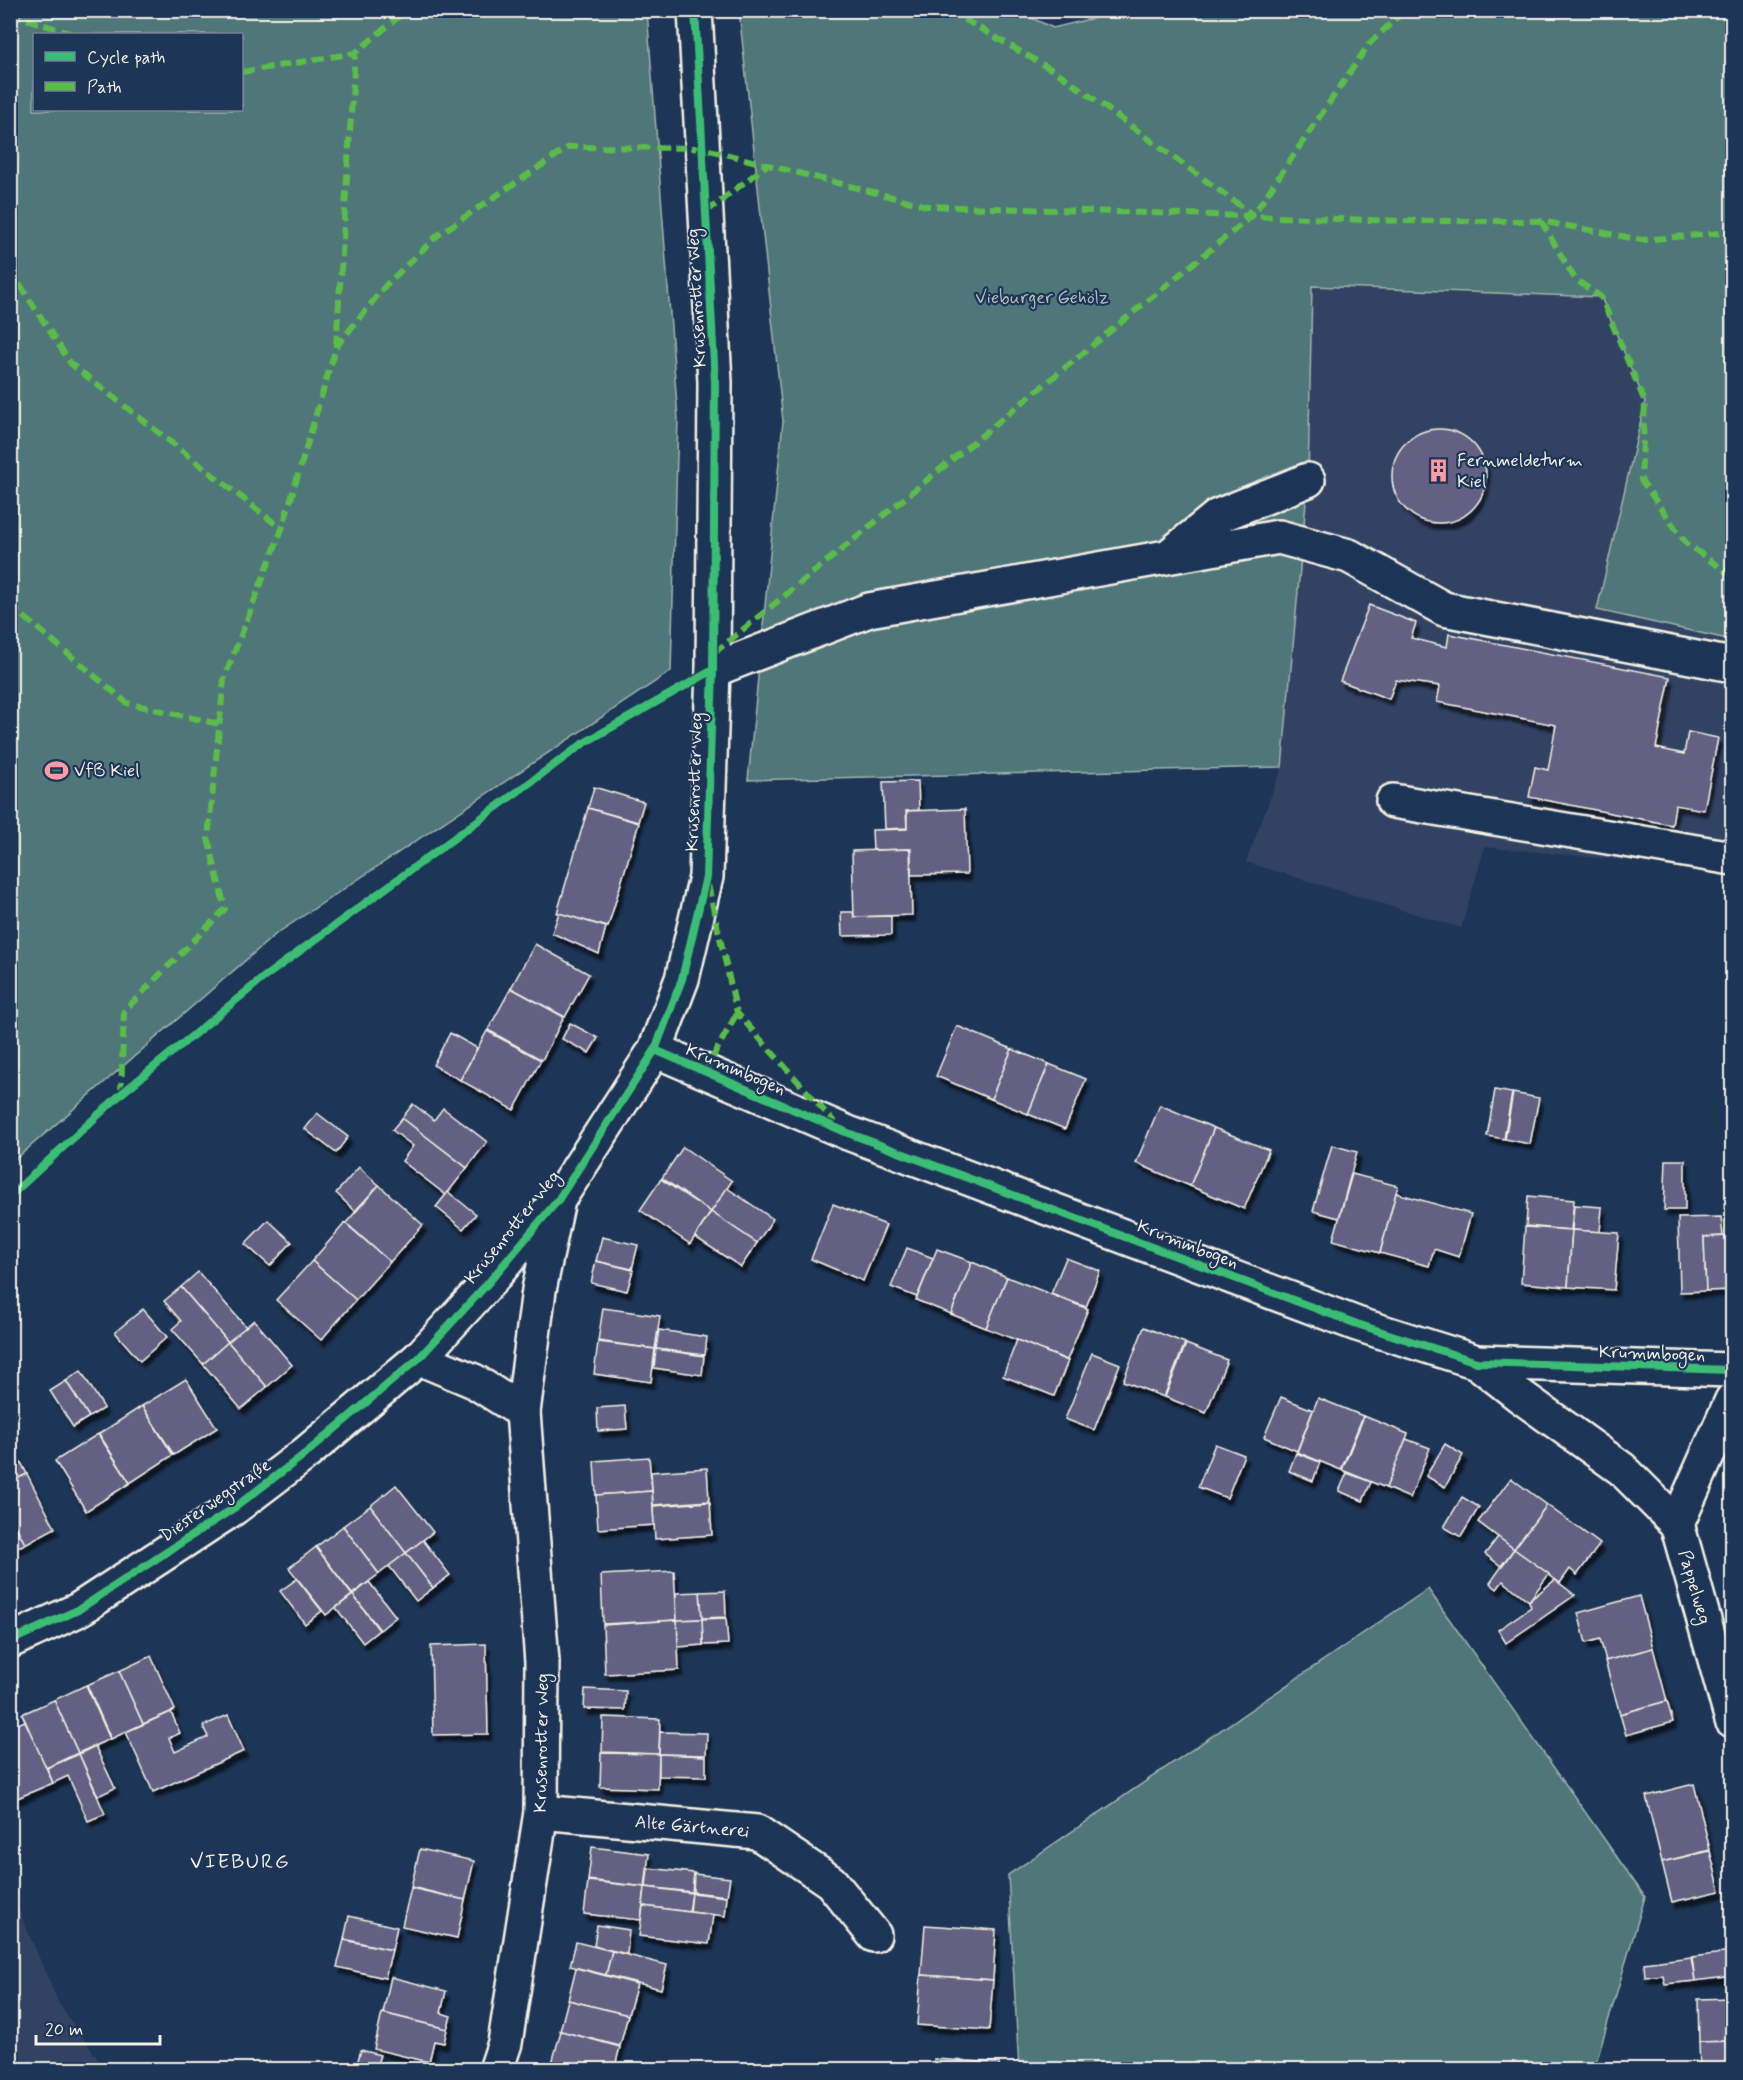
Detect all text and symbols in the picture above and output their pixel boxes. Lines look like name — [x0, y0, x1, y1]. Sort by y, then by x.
legend — [33, 33, 243, 111]
text: Cycle path — [87, 46, 165, 70]
text: Path — [87, 76, 122, 100]
street label: Krusenrotter Weg — [681, 228, 714, 368]
park label: Vieburger Gehölz — [975, 286, 1109, 310]
place label: Fernmeldeturm Kiel — [1457, 449, 1583, 494]
building icon: Fernmeldeturm Kiel — [1426, 457, 1452, 483]
street label: Krusenrotter Weg — [681, 712, 710, 852]
sports icon: VfB Kiel — [43, 757, 69, 783]
place label: VfB Kiel — [74, 759, 140, 783]
street label: Krummbogen — [681, 1038, 789, 1103]
street label: Krusenrotter Weg — [460, 1166, 567, 1290]
street label: Krummbogen — [1133, 1215, 1242, 1276]
street label: Krummbogen — [1598, 1340, 1706, 1369]
street label: Diesterwegstraße — [155, 1453, 277, 1549]
street label: Pappelweg — [1671, 1547, 1716, 1628]
street label: Krusenrotter Weg — [529, 1673, 556, 1813]
street label: Alte Gärtnerei — [634, 1810, 750, 1844]
district label: VIEBURG — [190, 1848, 290, 1876]
scale bar — [36, 2008, 160, 2046]
text: 20 m — [45, 2018, 83, 2042]

